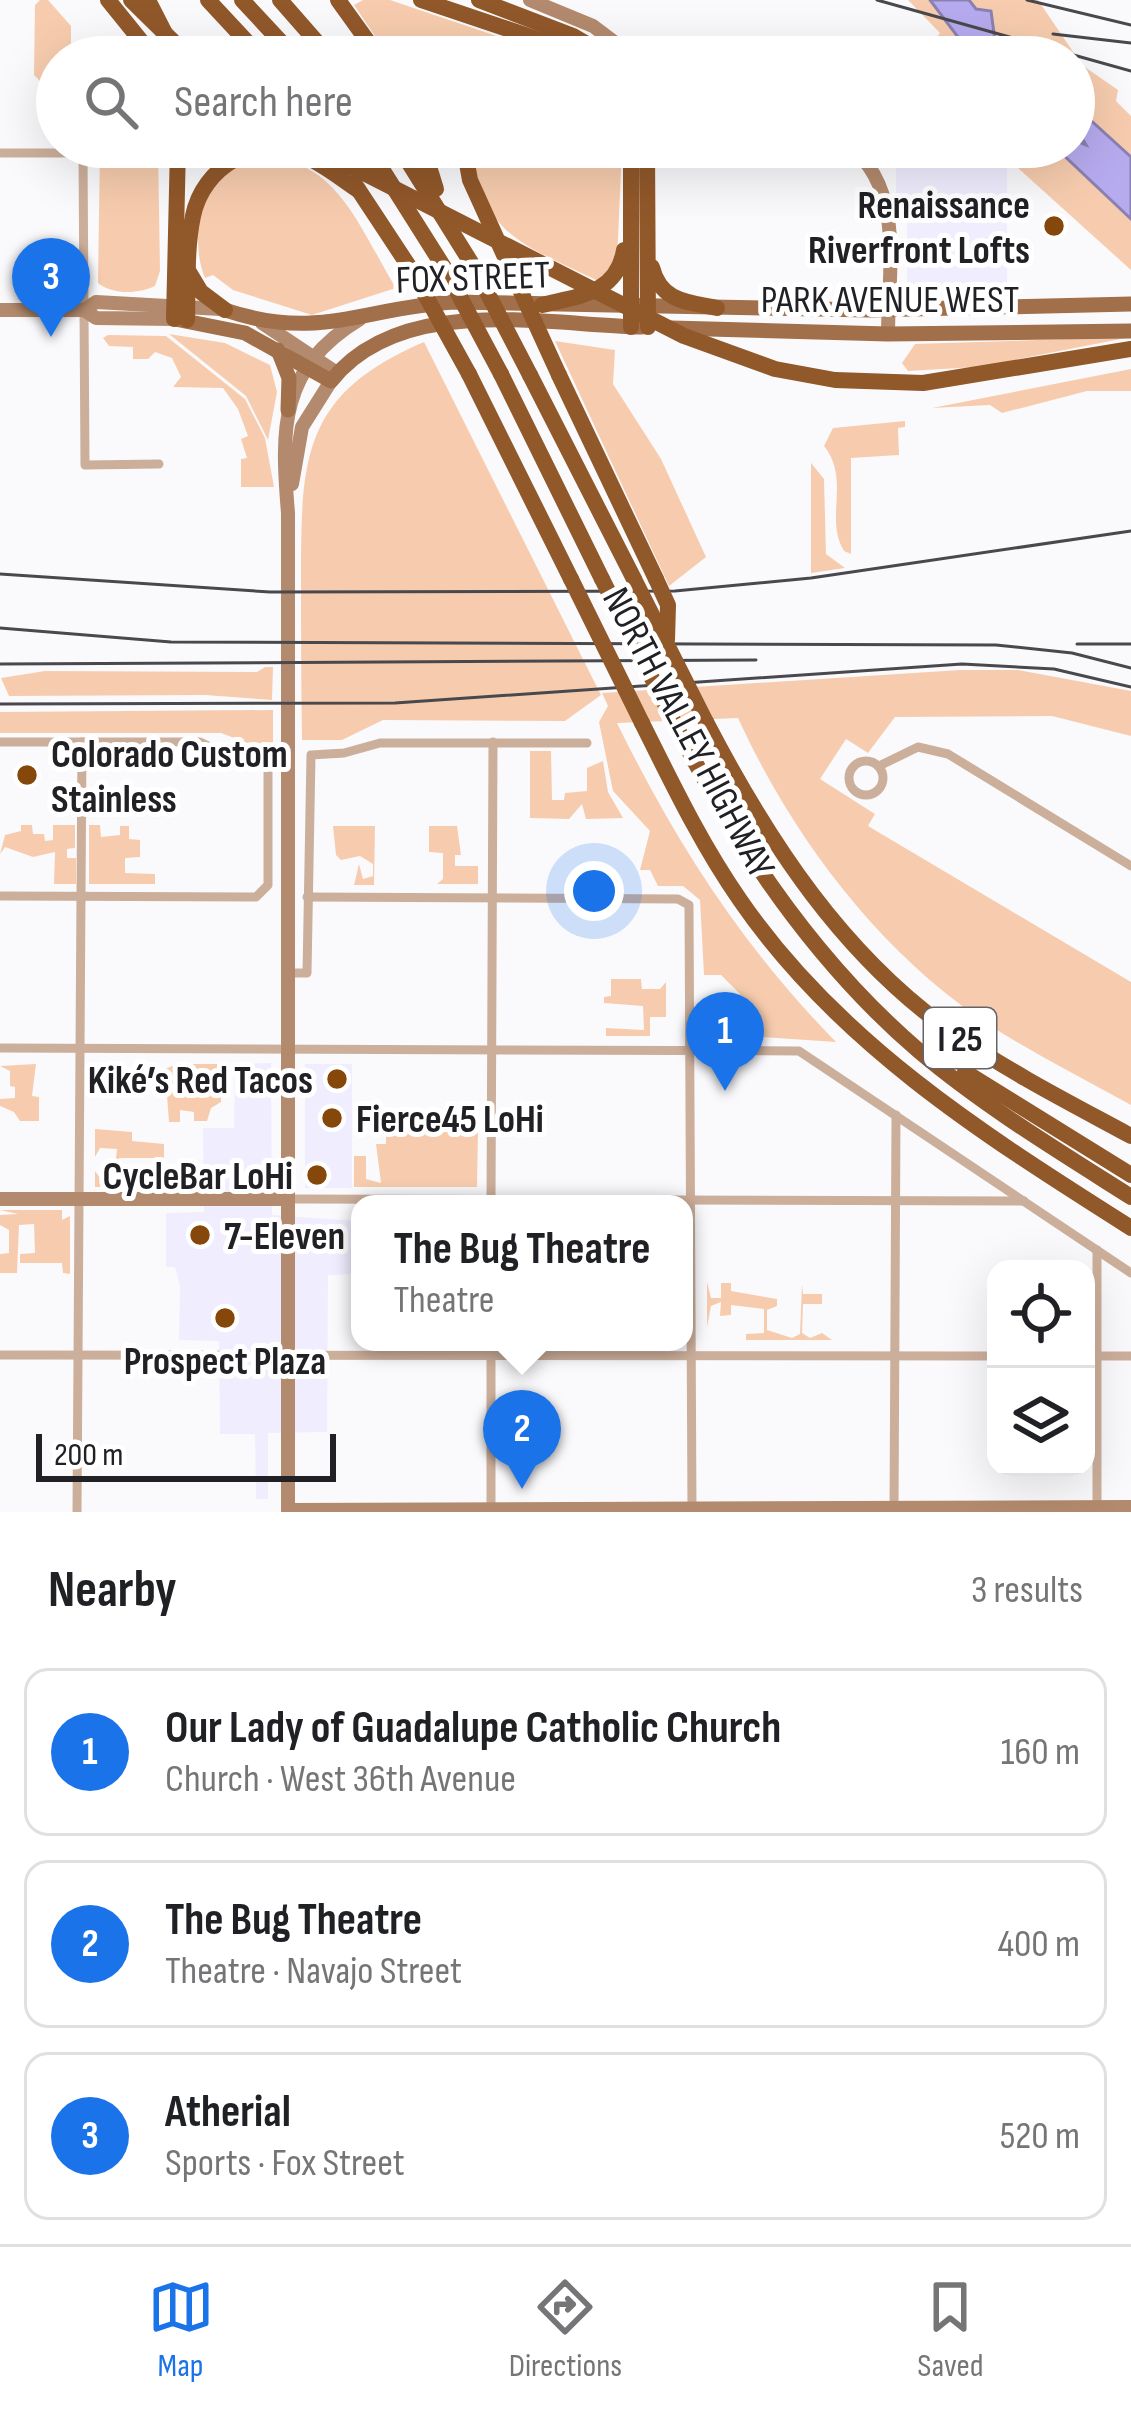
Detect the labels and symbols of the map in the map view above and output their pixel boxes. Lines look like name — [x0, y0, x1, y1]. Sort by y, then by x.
place label: Renaissance Riverfront Lofts — [808, 183, 1030, 275]
marker: Renaissance Riverfront Lofts — [1041, 213, 1067, 239]
pin: 3 — [12, 238, 90, 337]
street label: FOX STREET — [395, 252, 551, 305]
street label: PARK AVENUE WEST — [761, 277, 1019, 324]
street label: NORTH VALLEY HIGHWAY — [592, 580, 784, 886]
place label: Colorado Custom Stainless — [51, 732, 288, 824]
marker: Colorado Custom Stainless — [14, 762, 40, 788]
your location — [564, 861, 624, 921]
pin: 1 — [686, 992, 764, 1091]
road number: I 25 — [924, 1008, 996, 1068]
place label: Kiké’s Red Tacos — [88, 1058, 313, 1105]
marker: Kiké’s Red Tacos — [324, 1066, 350, 1092]
place label: Fierce45 LoHi — [356, 1097, 544, 1144]
marker: Fierce45 LoHi — [319, 1105, 345, 1131]
place label: CycleBar LoHi — [102, 1154, 293, 1201]
marker: CycleBar LoHi — [304, 1162, 330, 1188]
place label: 7-Eleven — [224, 1214, 345, 1261]
marker: 7-Eleven — [187, 1222, 213, 1248]
marker: Prospect Plaza — [212, 1305, 238, 1331]
place label: Prospect Plaza — [124, 1339, 326, 1386]
pin: 2 — [483, 1390, 561, 1489]
scale bar — [36, 1428, 336, 1481]

